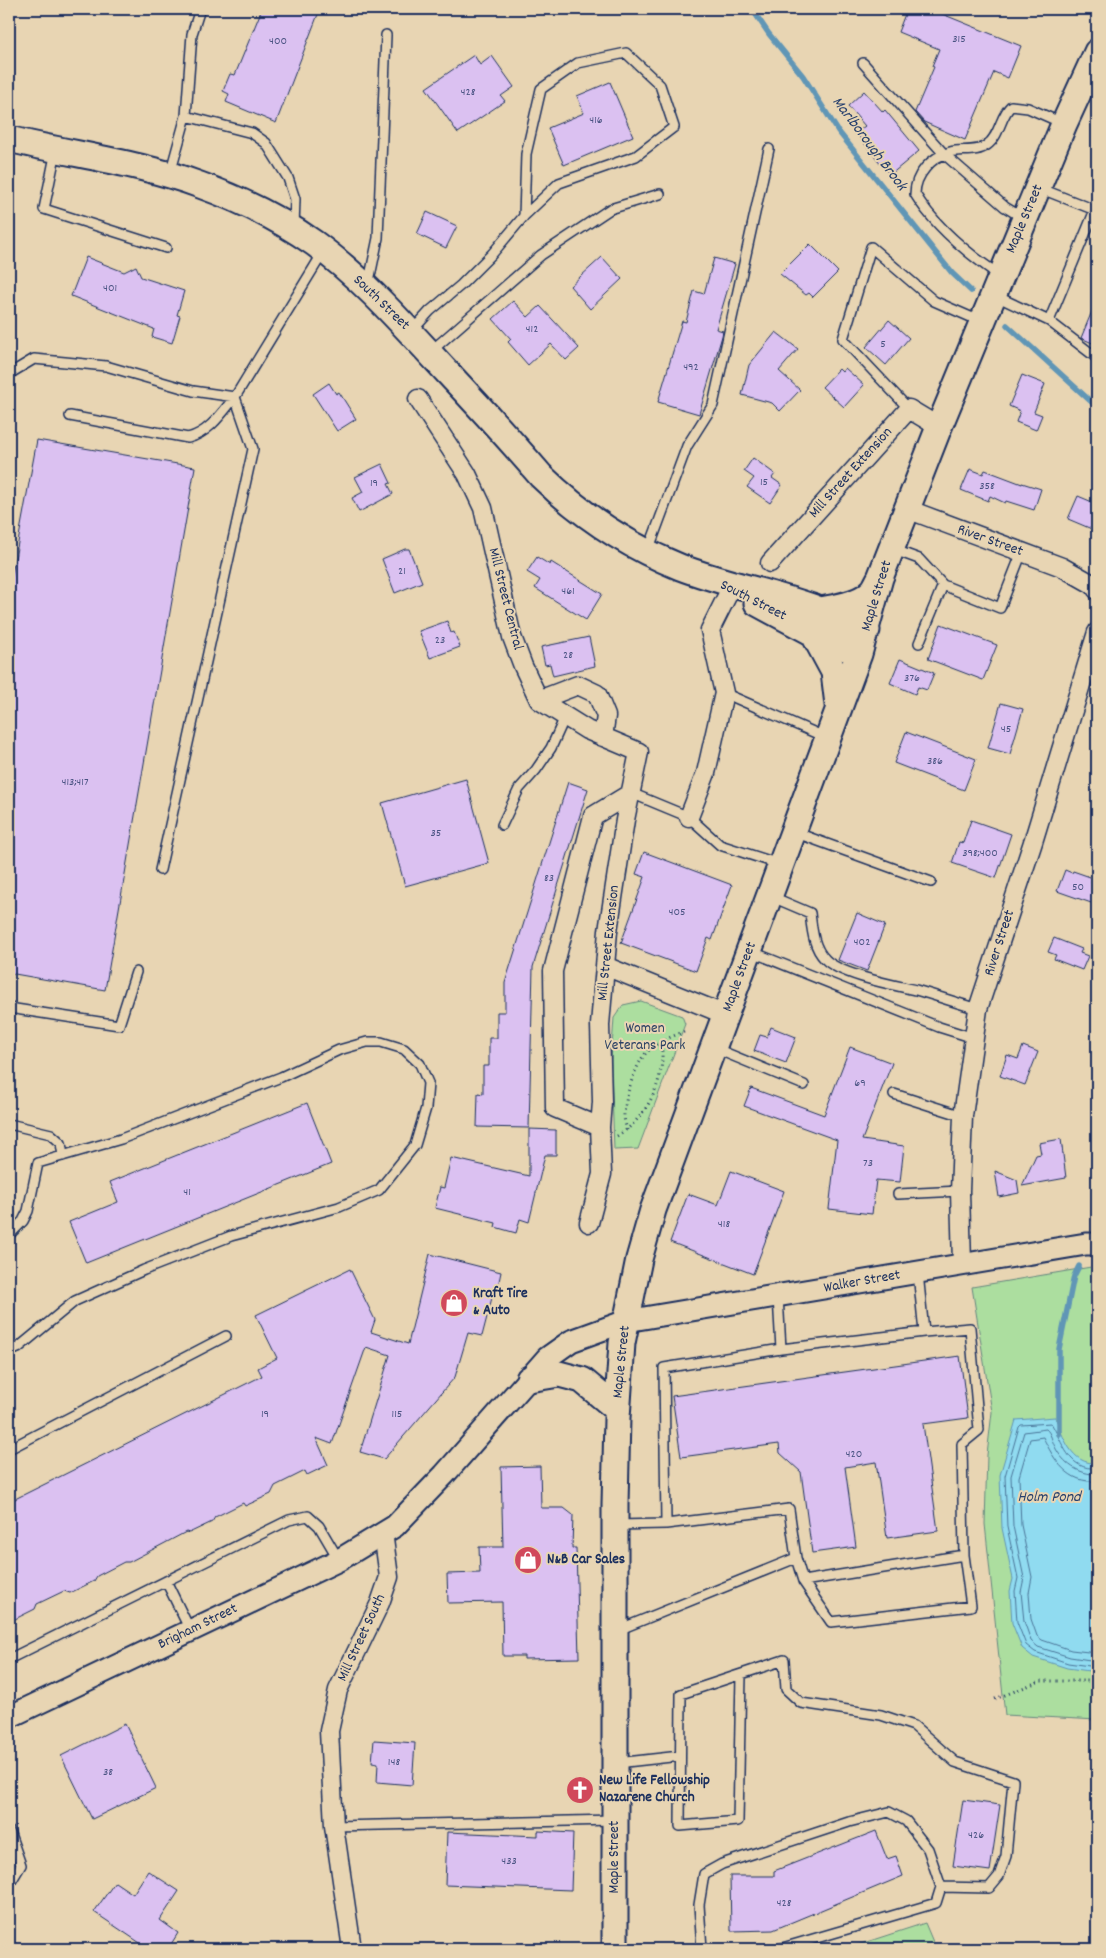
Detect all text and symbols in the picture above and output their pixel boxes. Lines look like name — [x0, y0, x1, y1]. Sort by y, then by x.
house number: 315 — [952, 31, 966, 48]
house number: 400 — [269, 33, 287, 50]
house number: 428 — [460, 84, 476, 101]
water label: Marlborough Brook — [826, 92, 913, 197]
house number: 416 — [589, 112, 603, 129]
street label: Maple Street — [1001, 181, 1050, 257]
street label: South Street — [347, 270, 415, 336]
house number: 401 — [103, 280, 117, 297]
house number: 412 — [526, 321, 538, 338]
house number: 5 — [880, 336, 886, 353]
house number: 492 — [683, 359, 699, 376]
street label: Mill Street Extension — [804, 422, 898, 524]
house number: 15 — [760, 474, 768, 491]
house number: 19 — [370, 475, 378, 492]
house number: 358 — [979, 478, 995, 495]
street label: River Street — [954, 519, 1026, 563]
street label: Mill Street Central — [482, 546, 528, 653]
street label: Maple Street — [856, 558, 898, 634]
house number: 21 — [398, 563, 406, 580]
street label: South Street — [716, 575, 791, 627]
house number: 461 — [561, 583, 575, 600]
house number: 23 — [435, 632, 445, 649]
house number: 28 — [563, 647, 573, 664]
house number: 376 — [904, 670, 920, 687]
house number: 45 — [1001, 721, 1011, 738]
house number: 386 — [927, 753, 943, 770]
house number: 413;417 — [61, 774, 89, 791]
house number: 35 — [431, 825, 441, 842]
house number: 398;400 — [962, 845, 998, 862]
house number: 83 — [544, 870, 554, 887]
house number: 50 — [1072, 879, 1084, 896]
street label: Mill Street Extension — [592, 884, 626, 1002]
house number: 405 — [668, 904, 686, 921]
street label: River Street — [979, 907, 1021, 979]
house number: 402 — [854, 934, 870, 951]
street label: Maple Street — [717, 939, 763, 1015]
park label: Women Veterans Park — [605, 1018, 685, 1057]
house number: 69 — [854, 1075, 866, 1092]
house number: 73 — [863, 1155, 873, 1172]
house number: 41 — [183, 1184, 191, 1201]
house number: 418 — [718, 1216, 730, 1233]
street label: Walker Street — [822, 1264, 902, 1300]
place label: Kraft Tire & Auto — [473, 1283, 528, 1322]
shop icon: Kraft Tire & Auto — [439, 1288, 469, 1318]
street label: Maple Street — [607, 1324, 637, 1399]
house number: 19 — [261, 1406, 269, 1423]
house number: 115 — [392, 1406, 402, 1423]
house number: 420 — [846, 1446, 862, 1463]
water label: Holm Pond — [1017, 1486, 1083, 1509]
shop icon: N&B Car Sales — [513, 1545, 543, 1575]
place label: N&B Car Sales — [547, 1549, 625, 1571]
street label: Mill Street South — [332, 1591, 392, 1685]
street label: Brigham Street — [154, 1598, 242, 1656]
house number: 148 — [388, 1754, 400, 1771]
house number: 38 — [103, 1764, 113, 1781]
place label: New Life Fellowship Nazarene Church — [599, 1770, 710, 1809]
church icon: New Life Fellowship Nazarene Church — [565, 1775, 595, 1805]
street label: Maple Street — [604, 1820, 626, 1893]
house number: 426 — [968, 1827, 984, 1844]
house number: 433 — [501, 1853, 517, 1870]
house number: 428 — [776, 1895, 792, 1912]

